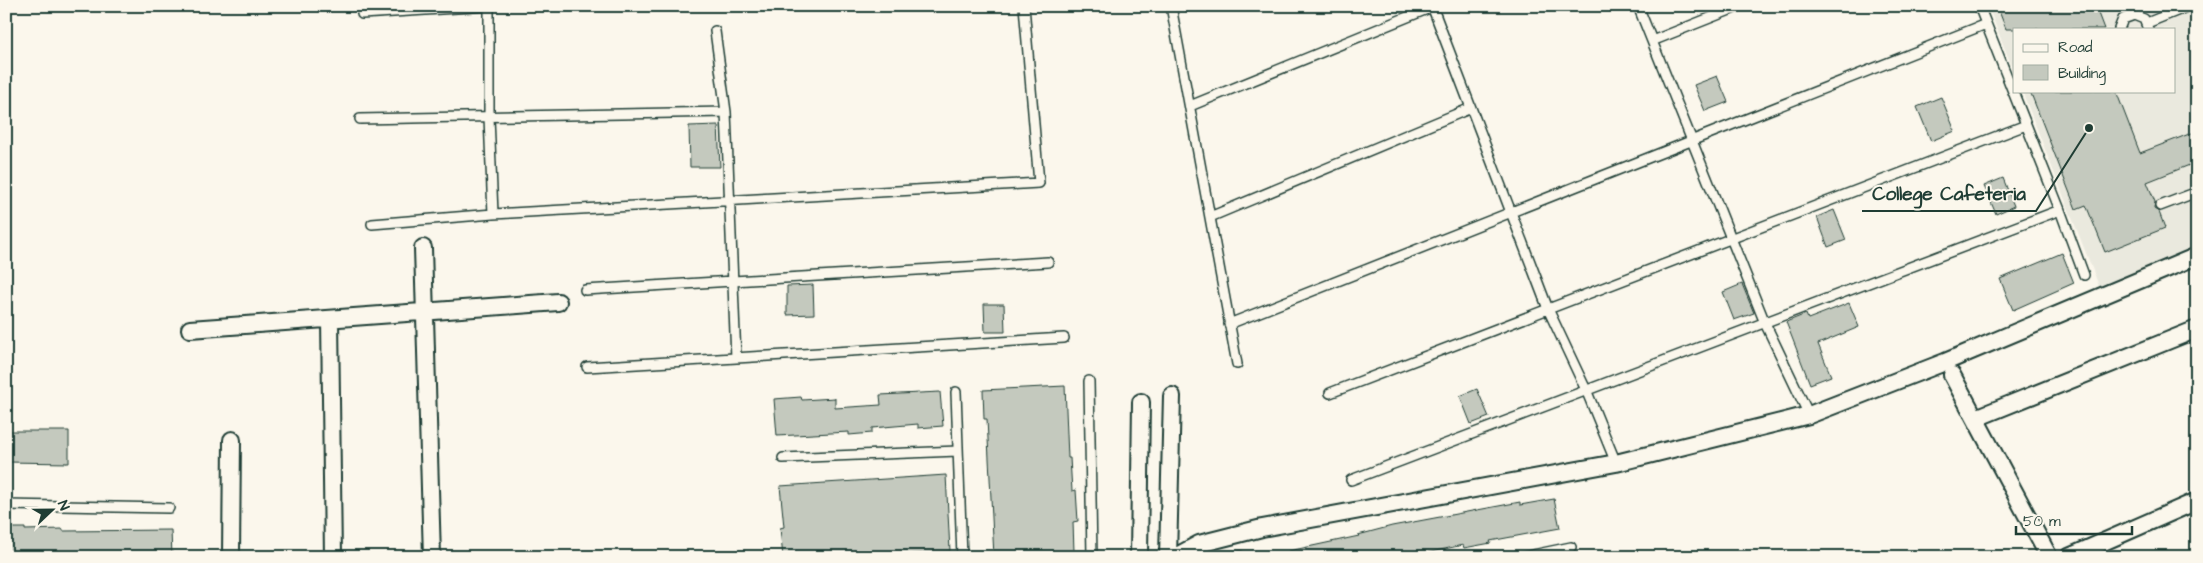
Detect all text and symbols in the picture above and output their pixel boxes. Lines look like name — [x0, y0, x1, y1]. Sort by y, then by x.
legend — [2013, 28, 2176, 92]
text: Road — [2058, 37, 2093, 58]
text: Building — [2058, 63, 2106, 85]
callout: College Cafeteria — [1862, 177, 2036, 211]
text: College Cafeteria — [1872, 181, 2026, 209]
north arrow — [28, 486, 78, 536]
text: N — [52, 498, 74, 514]
scale bar — [2016, 503, 2132, 535]
text: 50 m — [2023, 511, 2061, 532]

